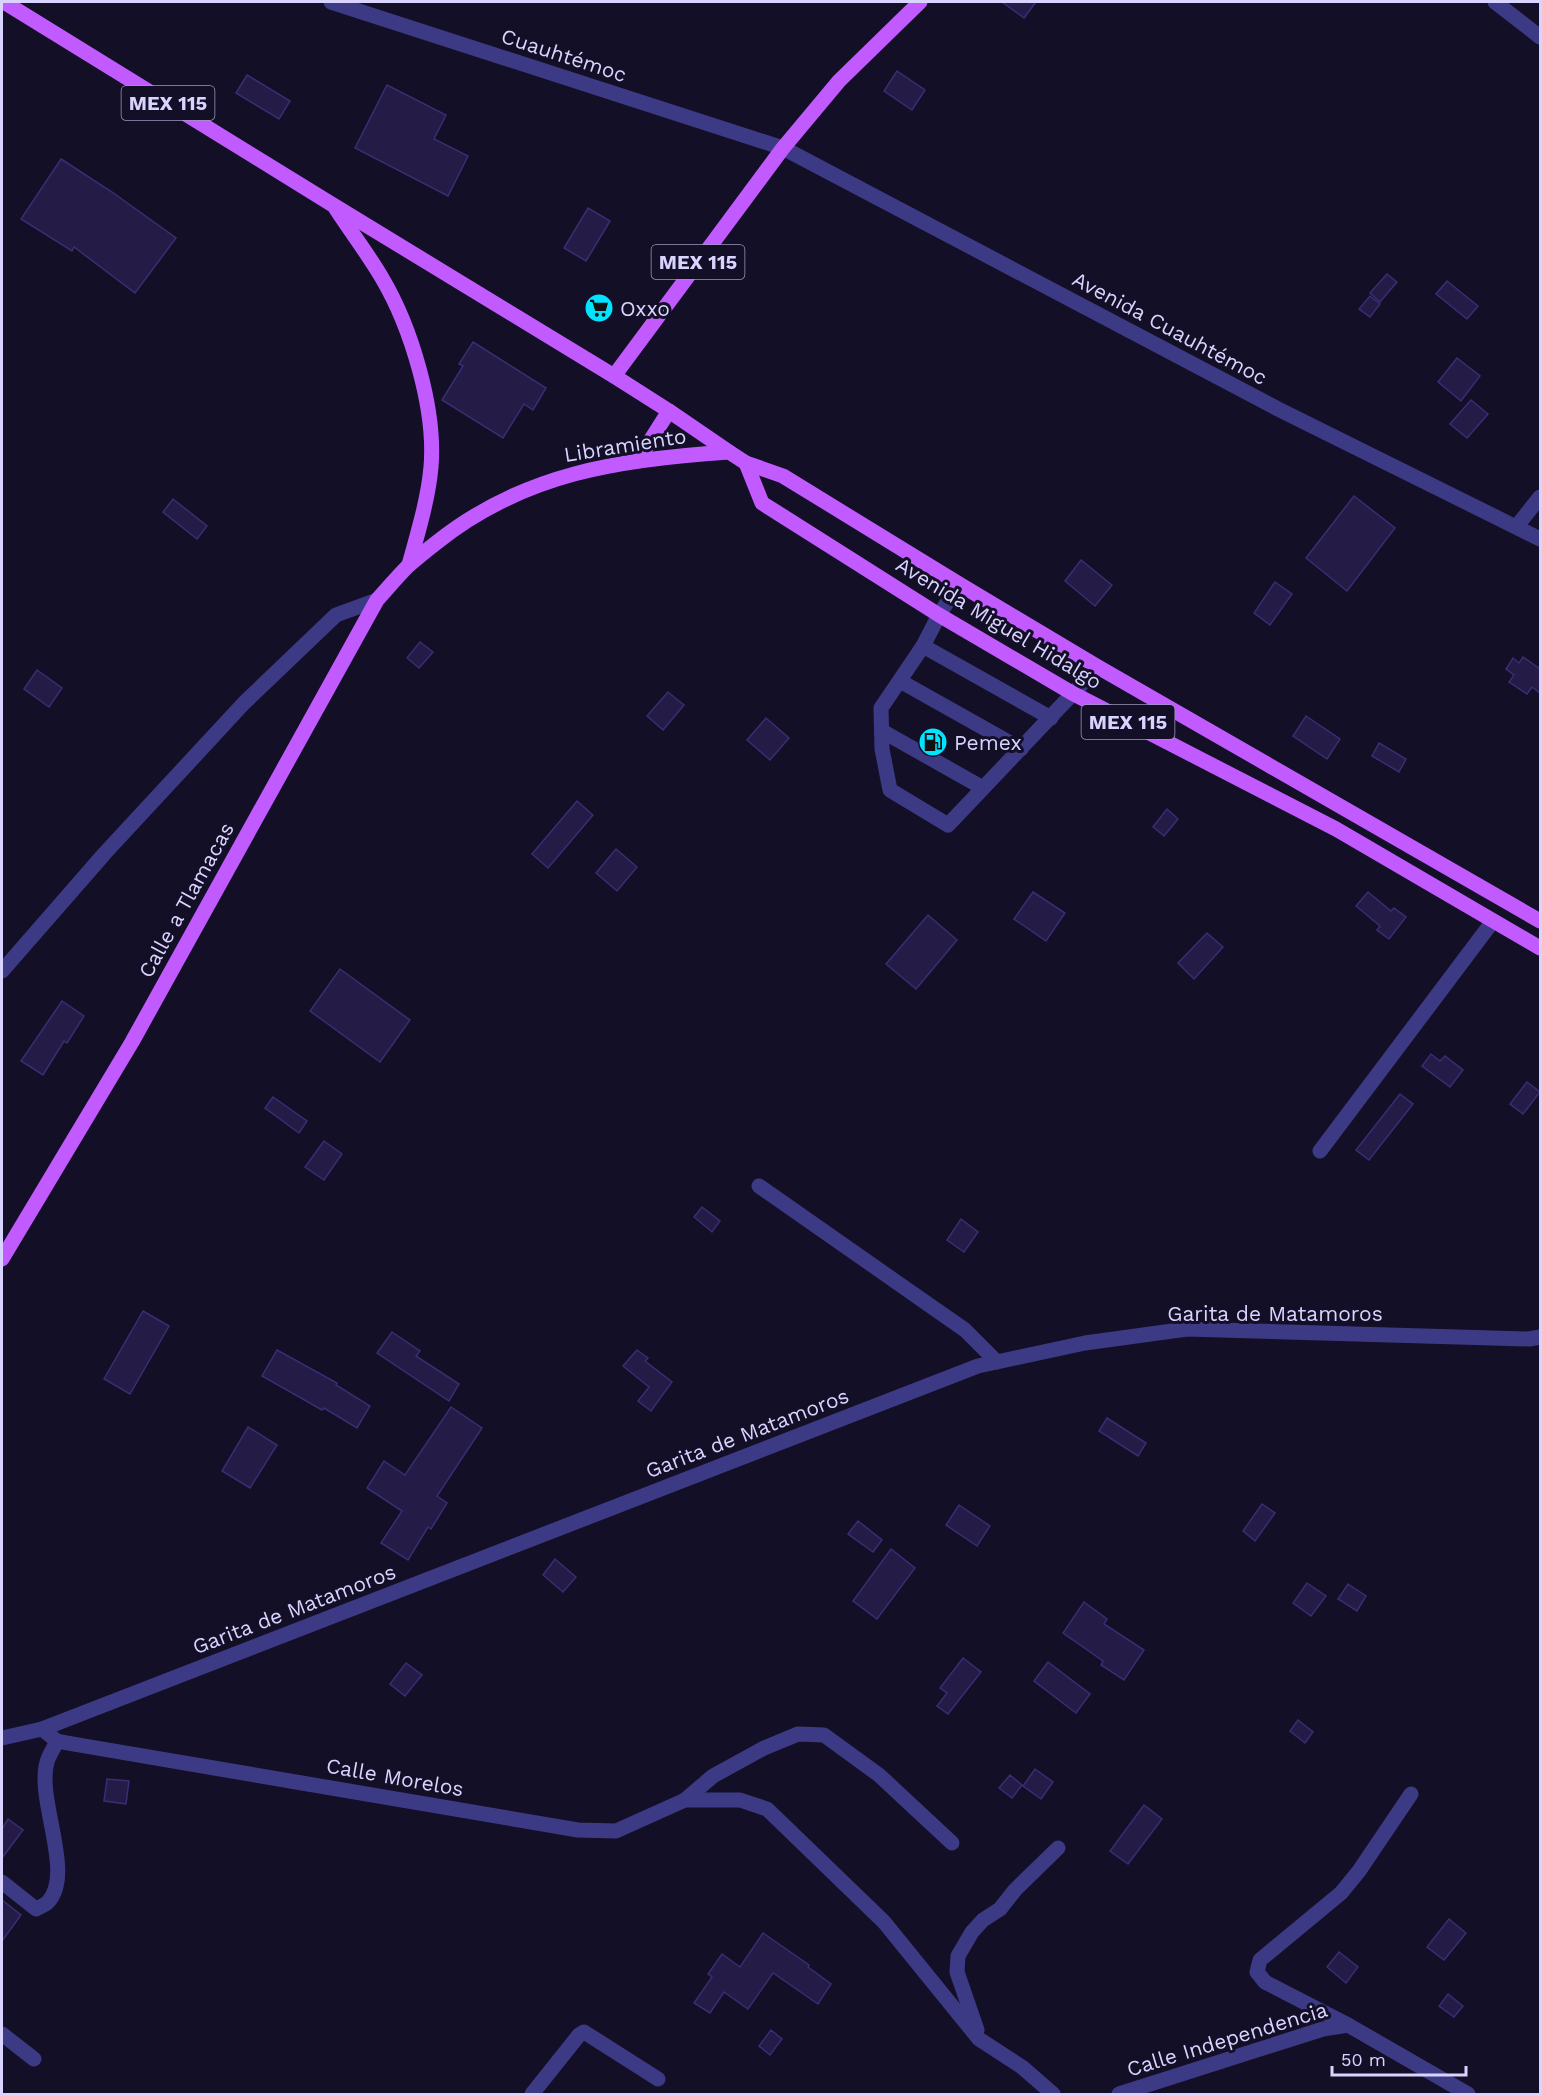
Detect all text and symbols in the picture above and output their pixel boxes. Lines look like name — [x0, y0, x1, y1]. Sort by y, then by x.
street label: Cuauhtémoc — [498, 23, 630, 87]
road number: MEX 115 — [122, 86, 214, 120]
road number: MEX 115 — [652, 245, 744, 279]
street label: Avenida Cuauhtémoc — [1068, 266, 1272, 390]
supermarket icon: Oxxo — [583, 292, 615, 324]
place label: Oxxo — [620, 296, 670, 321]
street label: Libramiento — [562, 423, 688, 467]
street label: Avenida Miguel Hidalgo — [892, 552, 1106, 694]
road number: MEX 115 — [1082, 705, 1174, 739]
fuel station icon: Pemex — [917, 726, 949, 758]
place label: Pemex — [954, 730, 1022, 755]
street label: Calle a Tlamacas — [133, 818, 239, 982]
street label: Garita de Matamoros — [1167, 1301, 1383, 1326]
street label: Garita de Matamoros — [642, 1383, 852, 1483]
street label: Garita de Matamoros — [189, 1559, 399, 1659]
street label: Calle Morelos — [324, 1753, 466, 1801]
street label: Calle Independencia — [1124, 1997, 1331, 2081]
scale bar — [1332, 2039, 1466, 2077]
text: 50 m — [1341, 2049, 1386, 2070]

